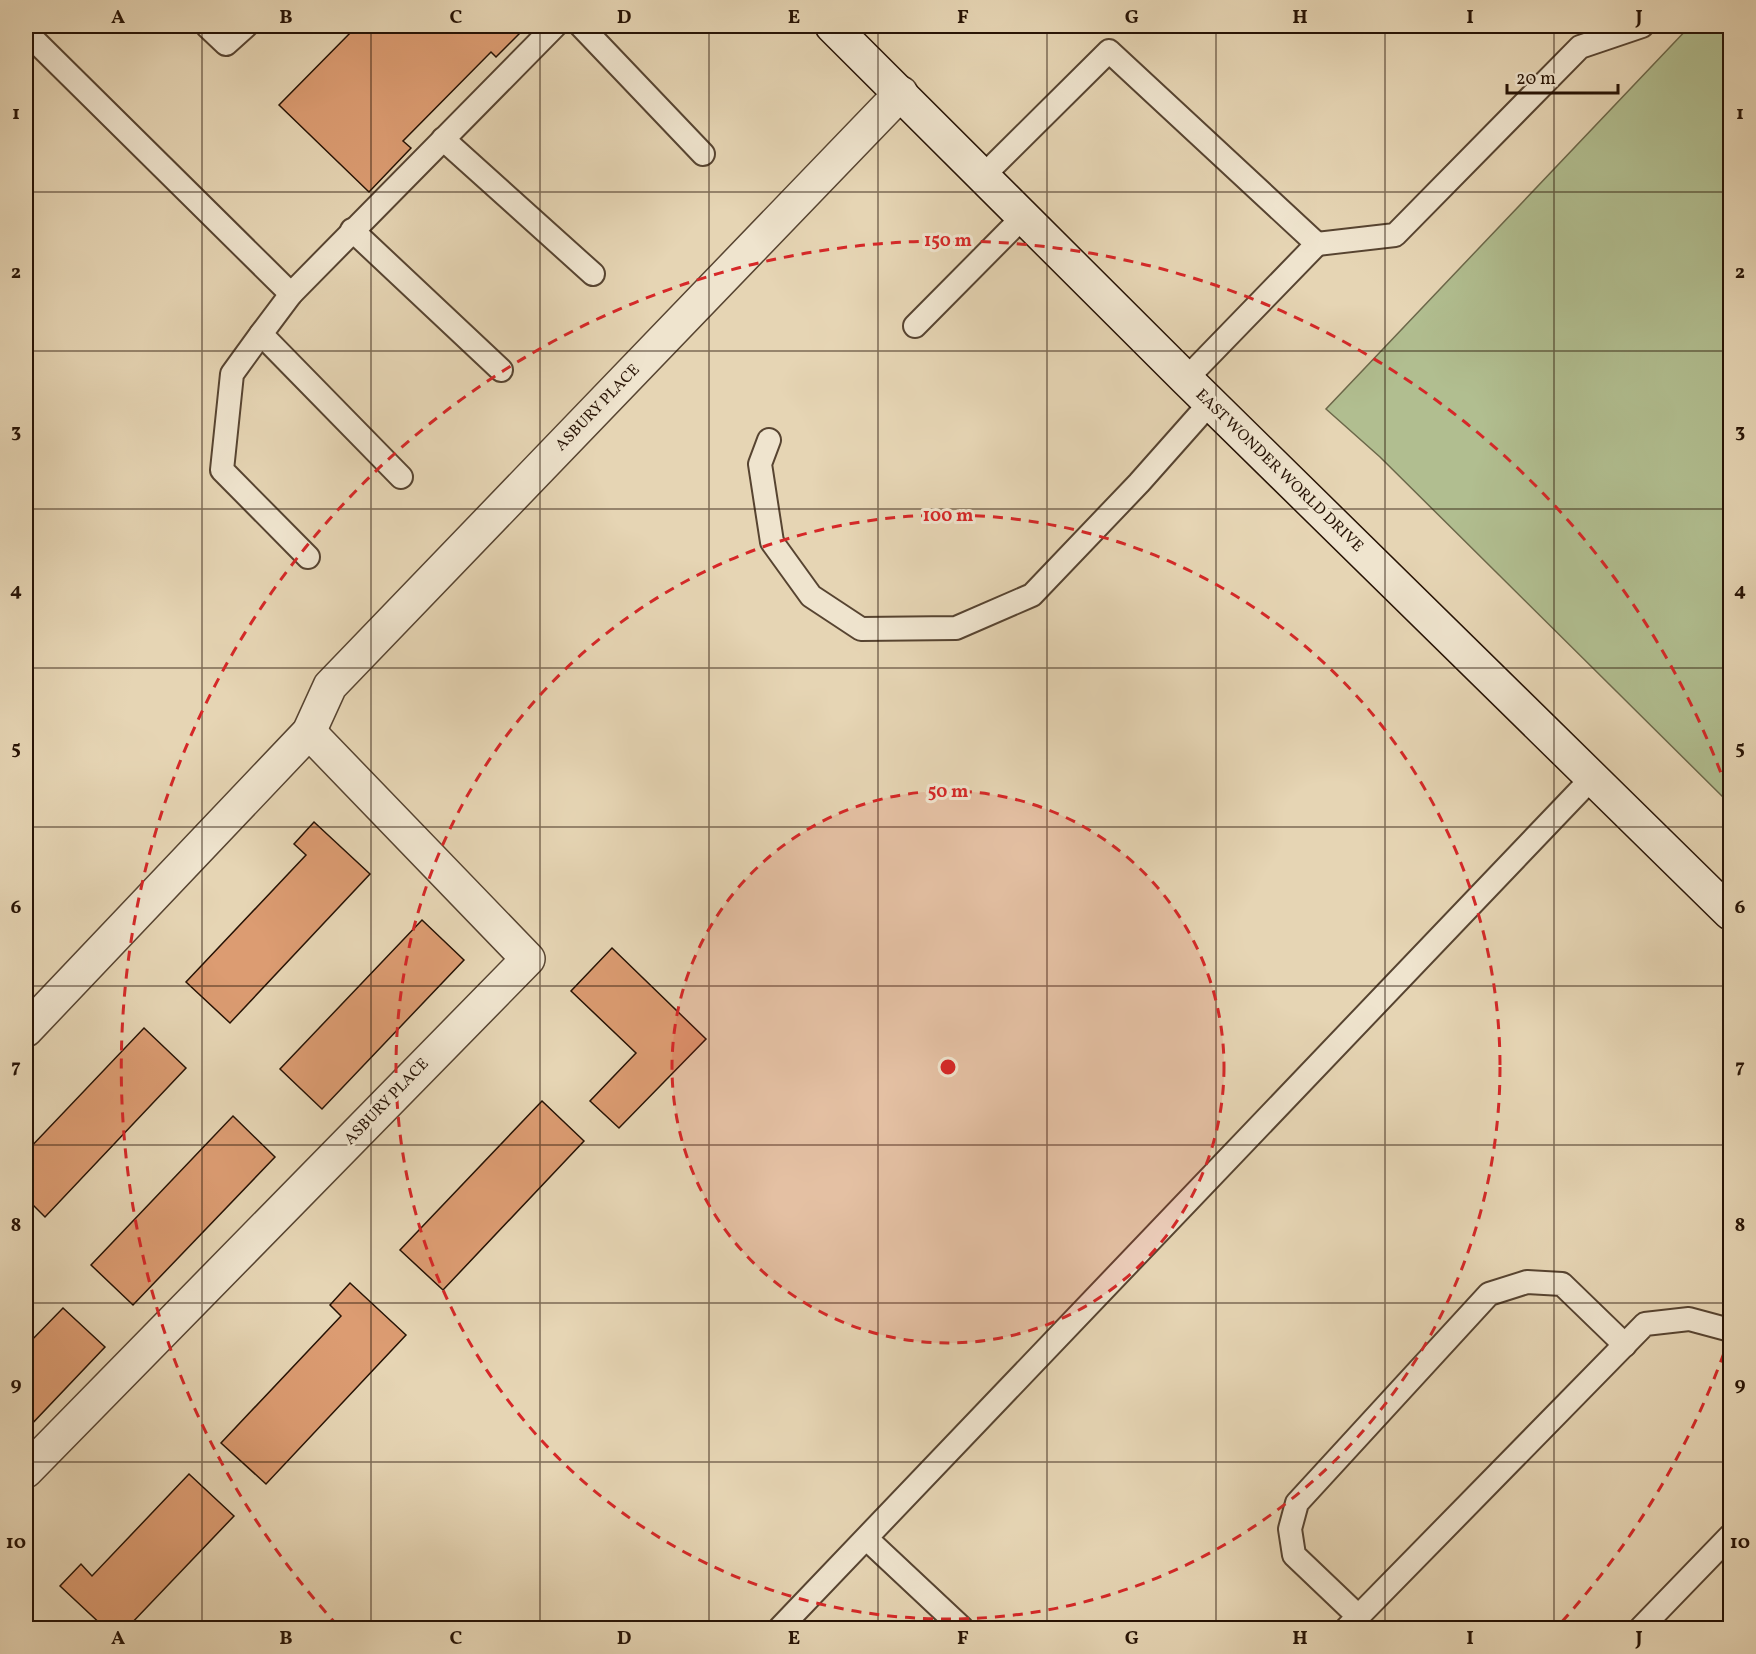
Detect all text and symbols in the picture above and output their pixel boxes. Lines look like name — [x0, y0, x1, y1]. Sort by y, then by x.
text: A — [111, 4, 125, 32]
text: B — [279, 4, 293, 32]
text: C — [450, 4, 463, 32]
text: D — [617, 4, 631, 32]
text: E — [788, 4, 800, 32]
text: F — [957, 4, 969, 32]
text: G — [1125, 4, 1139, 32]
text: H — [1292, 4, 1308, 32]
text: I — [1466, 4, 1474, 32]
text: J — [1634, 4, 1643, 32]
scale bar — [1507, 57, 1618, 95]
text: 20 m — [1516, 67, 1556, 92]
text: 1 — [12, 100, 20, 128]
text: 1 — [1736, 100, 1744, 128]
text: 150 m — [924, 229, 972, 254]
text: 2 — [11, 259, 21, 287]
text: 2 — [1735, 259, 1745, 287]
street label: ASBURY PLACE — [551, 360, 645, 456]
street label: EAST WONDER WORLD DRIVE — [1190, 385, 1368, 557]
text: 3 — [11, 418, 21, 446]
text: 3 — [1735, 418, 1745, 446]
text: 100 m — [923, 504, 973, 529]
text: 4 — [10, 577, 22, 605]
text: 4 — [1734, 577, 1746, 605]
text: 5 — [11, 735, 21, 763]
text: 5 — [1735, 735, 1745, 763]
text: 50 m — [928, 780, 968, 805]
text: 6 — [11, 894, 22, 922]
text: 6 — [1735, 894, 1746, 922]
text: 7 — [11, 1053, 21, 1081]
text: 7 — [1735, 1053, 1745, 1081]
street label: ASBURY PLACE — [340, 1054, 434, 1150]
centre of rings — [938, 1057, 958, 1077]
text: 8 — [11, 1212, 21, 1240]
text: 8 — [1735, 1212, 1745, 1240]
text: 9 — [10, 1371, 22, 1399]
text: 9 — [1734, 1371, 1746, 1399]
text: 10 — [6, 1529, 26, 1557]
text: 10 — [1730, 1529, 1750, 1557]
text: A — [111, 1625, 125, 1653]
text: B — [279, 1625, 293, 1653]
text: C — [450, 1625, 463, 1653]
text: D — [617, 1625, 631, 1653]
text: E — [788, 1625, 800, 1653]
text: F — [957, 1625, 969, 1653]
text: G — [1125, 1625, 1139, 1653]
text: H — [1292, 1625, 1308, 1653]
text: I — [1466, 1625, 1474, 1653]
text: J — [1634, 1625, 1643, 1653]

